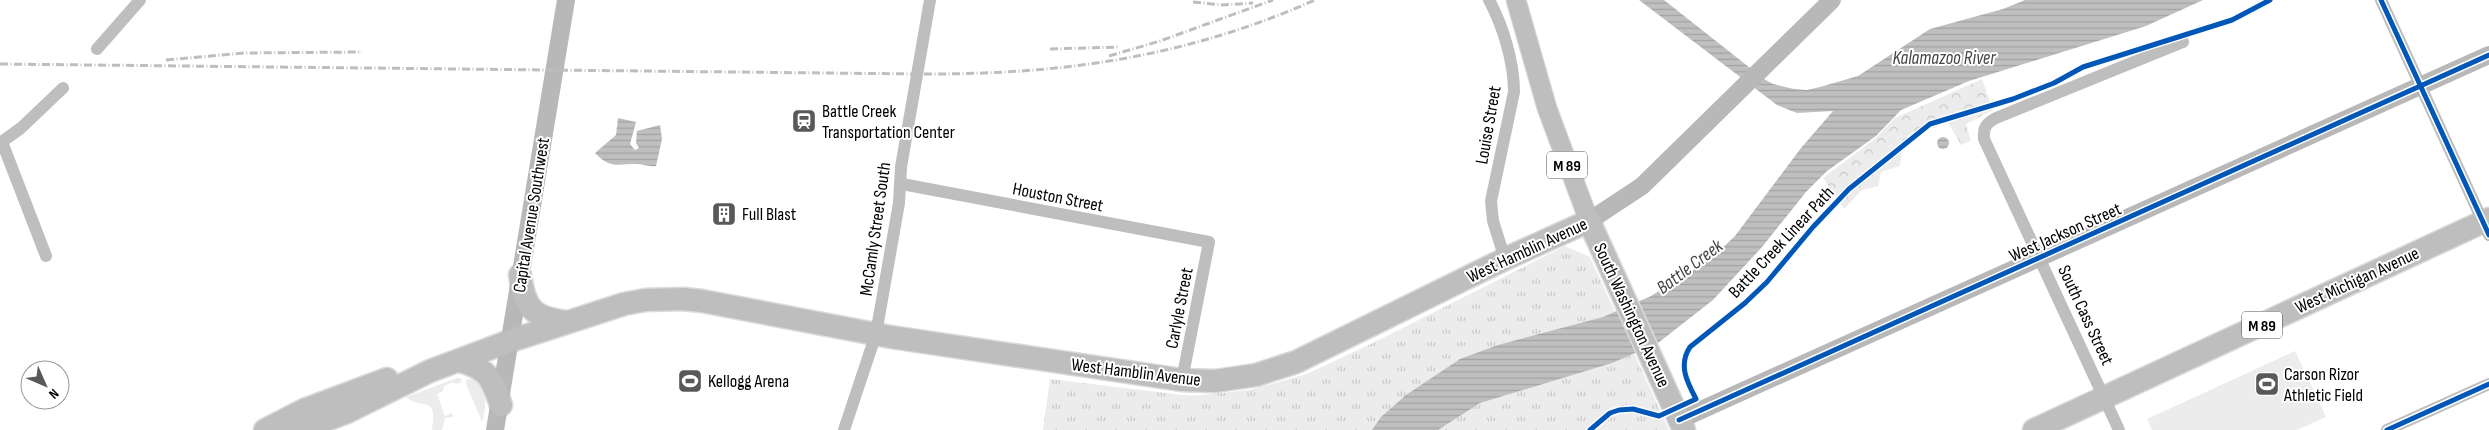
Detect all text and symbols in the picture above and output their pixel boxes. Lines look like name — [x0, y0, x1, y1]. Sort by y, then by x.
water label: Kalamazoo River — [1892, 47, 1996, 70]
street label: Louise Street — [1471, 84, 1506, 166]
place label: Battle Creek Transportation Center — [822, 101, 955, 143]
station icon: Battle Creek Transportation Center — [791, 108, 817, 134]
street label: Capital Avenue Southwest — [509, 136, 554, 294]
road number: M 89 — [1547, 152, 1587, 178]
street label: McCamly Street South — [856, 161, 895, 297]
street label: Houston Street — [1011, 178, 1106, 217]
street label: Battle Creek Linear Path — [1724, 182, 1838, 302]
street label: West Jackson Street — [2006, 198, 2125, 267]
building icon: Full Blast — [711, 201, 737, 227]
place label: Full Blast — [742, 204, 797, 225]
street label: West Hamblin Avenue — [1464, 213, 1591, 287]
water label: Battle Creek — [1652, 234, 1728, 300]
street label: South Washington Avenue — [1589, 240, 1674, 391]
street label: West Michigan Avenue — [2292, 243, 2422, 318]
street label: South Cass Street — [2053, 262, 2118, 369]
street label: Carlyle Street — [1161, 265, 1198, 350]
road number: M 89 — [2242, 312, 2282, 338]
street label: West Hamblin Avenue — [1070, 354, 1202, 391]
north arrow — [20, 360, 70, 410]
place label: Carson Rizor Athletic Field — [2283, 364, 2363, 406]
sports icon: Kellogg Arena — [677, 368, 703, 394]
place label: Kellogg Arena — [708, 371, 789, 392]
sports icon: Carson Rizor Athletic Field — [2254, 371, 2280, 397]
text: N — [45, 385, 62, 402]

